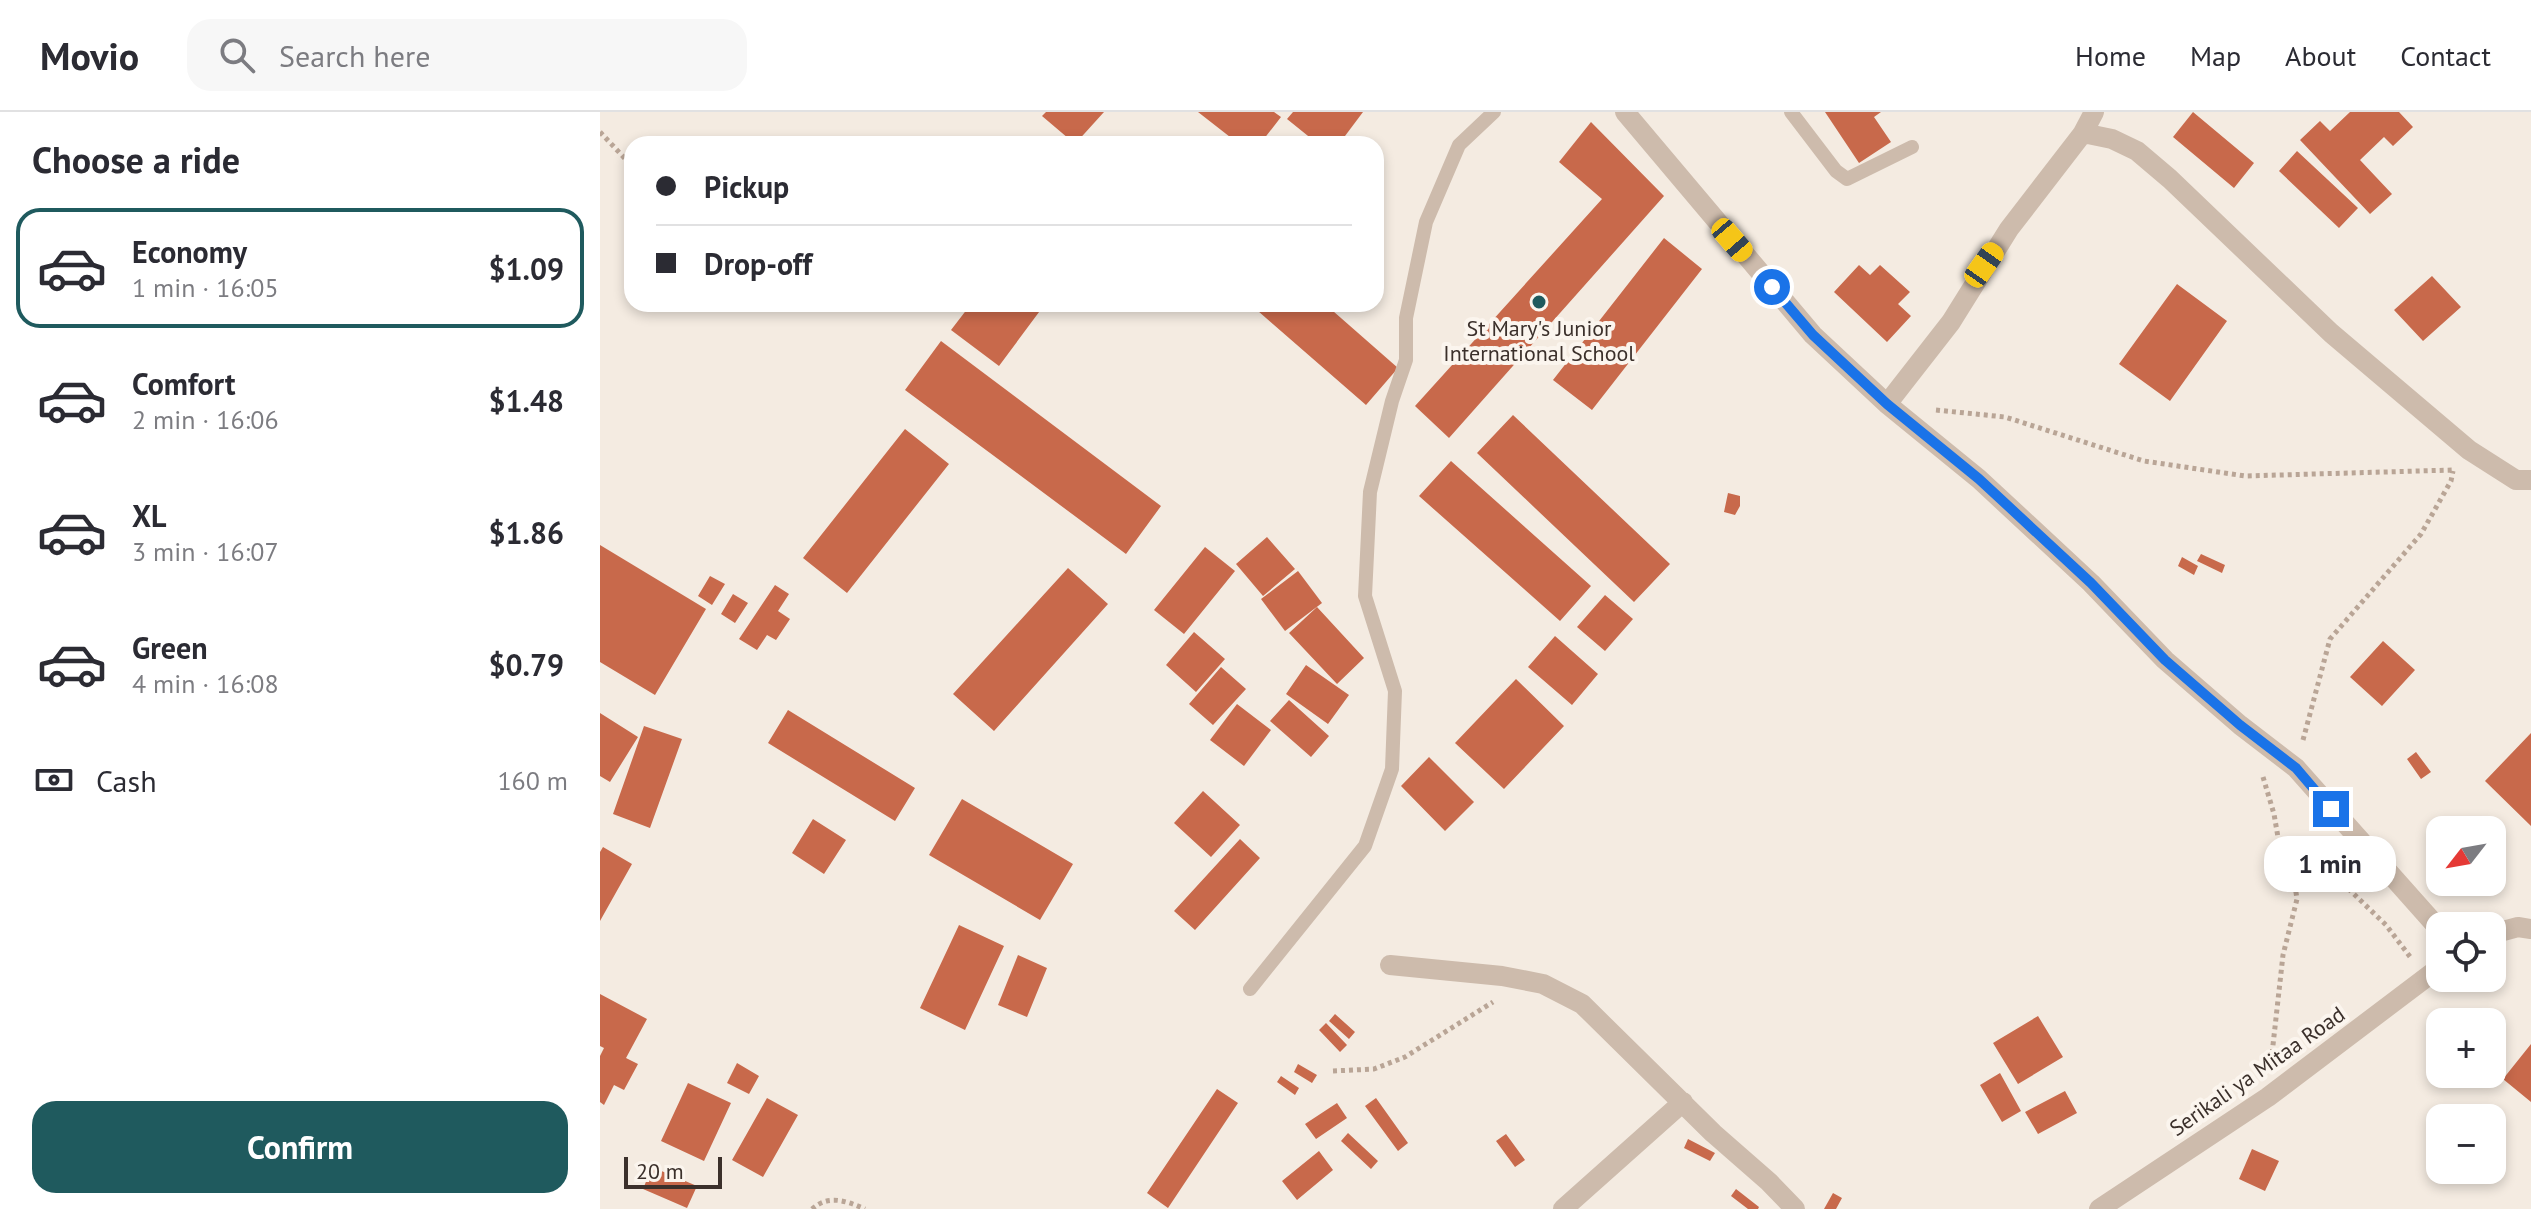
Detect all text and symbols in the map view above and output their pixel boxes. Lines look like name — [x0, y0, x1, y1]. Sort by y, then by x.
search box — [187, 19, 747, 91]
text: Movio — [40, 31, 139, 80]
icon: search — [215, 33, 259, 77]
text: Search here — [279, 36, 430, 75]
text: Home — [2075, 37, 2146, 74]
text: Map — [2190, 37, 2241, 74]
text: About — [2285, 37, 2356, 74]
text: Contact — [2400, 37, 2491, 74]
text: Choose a ride — [32, 136, 240, 183]
text: Pickup — [704, 167, 789, 206]
car — [1707, 214, 1757, 266]
icon: car — [36, 232, 108, 304]
text: Economy — [132, 232, 247, 271]
car — [1960, 238, 2008, 292]
text: Drop-off — [704, 244, 812, 283]
text: $1.09 — [489, 249, 564, 288]
route start — [1754, 269, 1790, 305]
text: 1 min · 16:05 — [132, 271, 279, 304]
marker: St Mary's Junior International School — [1530, 293, 1548, 311]
place label: St Mary's Junior International School — [1443, 314, 1635, 367]
icon: car — [36, 364, 108, 436]
text: Comfort — [132, 364, 235, 403]
text: $1.48 — [489, 381, 564, 420]
text: 2 min · 16:06 — [132, 403, 279, 436]
icon: car — [36, 496, 108, 568]
text: XL — [132, 496, 166, 535]
text: $1.86 — [489, 513, 564, 552]
text: 3 min · 16:07 — [132, 535, 279, 568]
icon: car — [36, 628, 108, 700]
text: Green — [132, 628, 207, 667]
text: $0.79 — [489, 645, 564, 684]
text: 4 min · 16:08 — [132, 667, 279, 700]
icon: cash — [32, 758, 76, 802]
text: Cash — [96, 761, 157, 800]
text: 160 m — [497, 764, 568, 797]
route end — [2313, 791, 2349, 827]
north arrow — [2426, 816, 2506, 896]
map controls — [2426, 816, 2506, 1184]
callout: 1 min — [2265, 837, 2397, 893]
text: 1 min — [2298, 847, 2362, 880]
button: locate — [2426, 912, 2506, 992]
street label: Serikali ya Mitaa Road — [2164, 1000, 2350, 1142]
button: + — [2426, 1008, 2506, 1088]
button: Confirm — [32, 1101, 568, 1193]
button: − — [2426, 1104, 2506, 1184]
scale bar — [624, 1153, 722, 1189]
text: 20 m — [636, 1157, 684, 1185]

